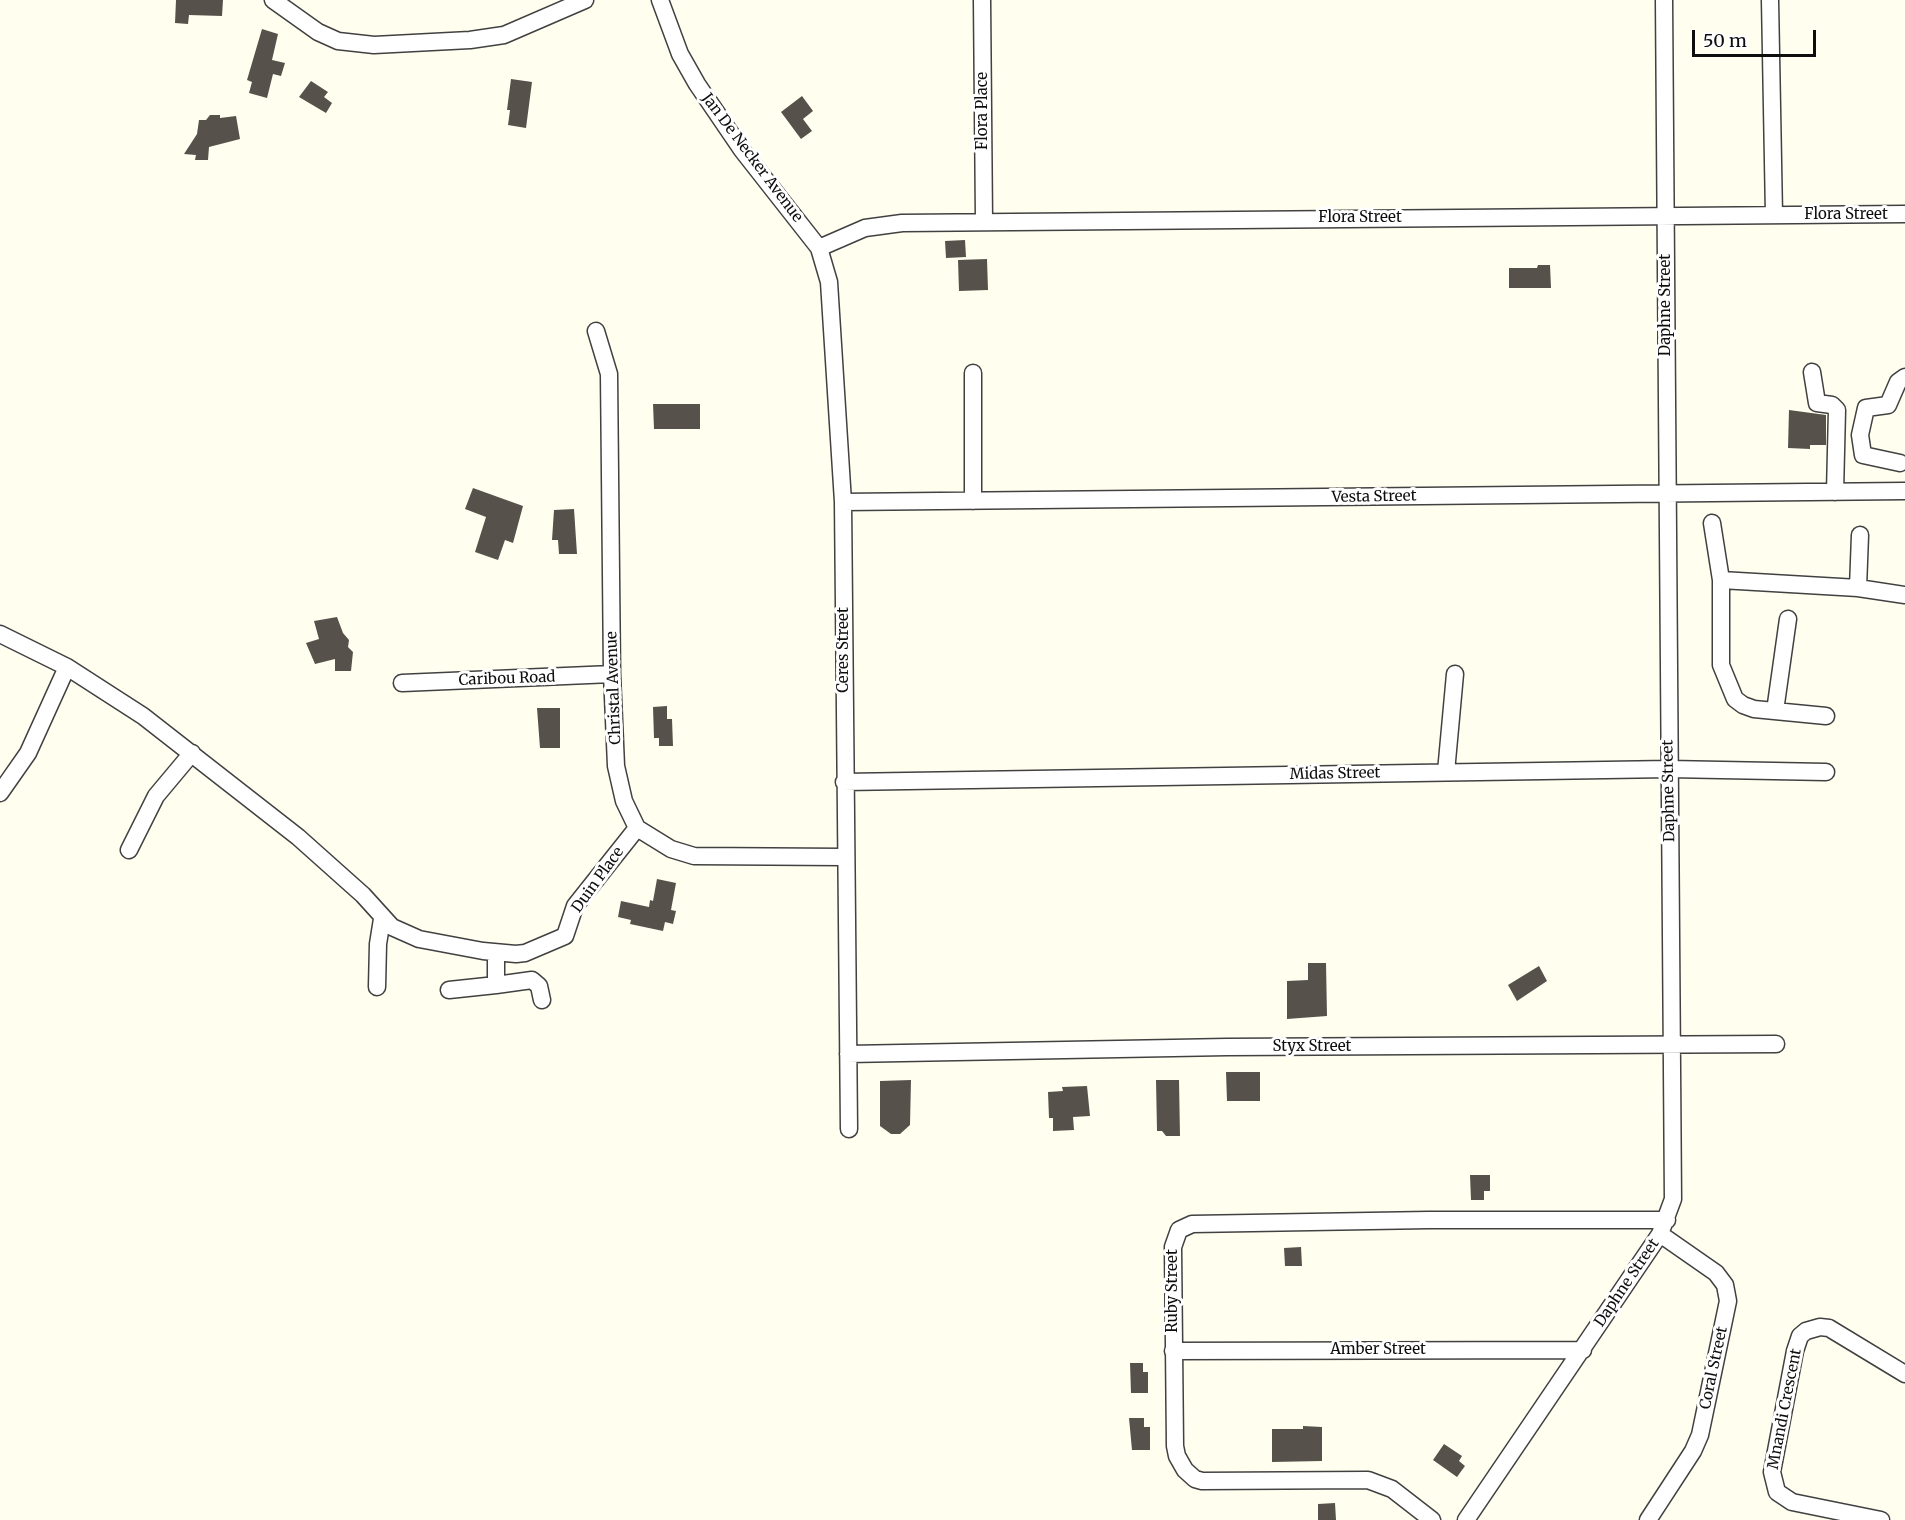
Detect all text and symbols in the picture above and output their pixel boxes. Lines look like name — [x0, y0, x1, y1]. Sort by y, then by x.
scale bar — [1695, 18, 1820, 56]
text: 50 m — [1703, 29, 1747, 52]
street label: Flora Place — [974, 72, 992, 150]
street label: Jan De Necker Avenue — [698, 90, 806, 226]
street label: Flora Street — [1804, 206, 1888, 224]
street label: Flora Street — [1318, 209, 1402, 227]
street label: Daphne Street — [1657, 254, 1675, 356]
street label: Vesta Street — [1331, 487, 1417, 507]
street label: Ceres Street — [835, 607, 853, 693]
street label: Christal Avenue — [603, 631, 625, 745]
street label: Caribou Road — [458, 668, 556, 690]
street label: Daphne Street — [1659, 740, 1679, 842]
street label: Midas Street — [1289, 764, 1381, 784]
street label: Duin Place — [568, 844, 628, 916]
street label: Styx Street — [1273, 1038, 1351, 1056]
street label: Daphne Street — [1591, 1236, 1663, 1330]
street label: Ruby Street — [1164, 1249, 1182, 1333]
street label: Coral Street — [1696, 1325, 1732, 1411]
street label: Amber Street — [1330, 1341, 1426, 1359]
street label: Mnandi Crescent — [1764, 1347, 1806, 1471]

